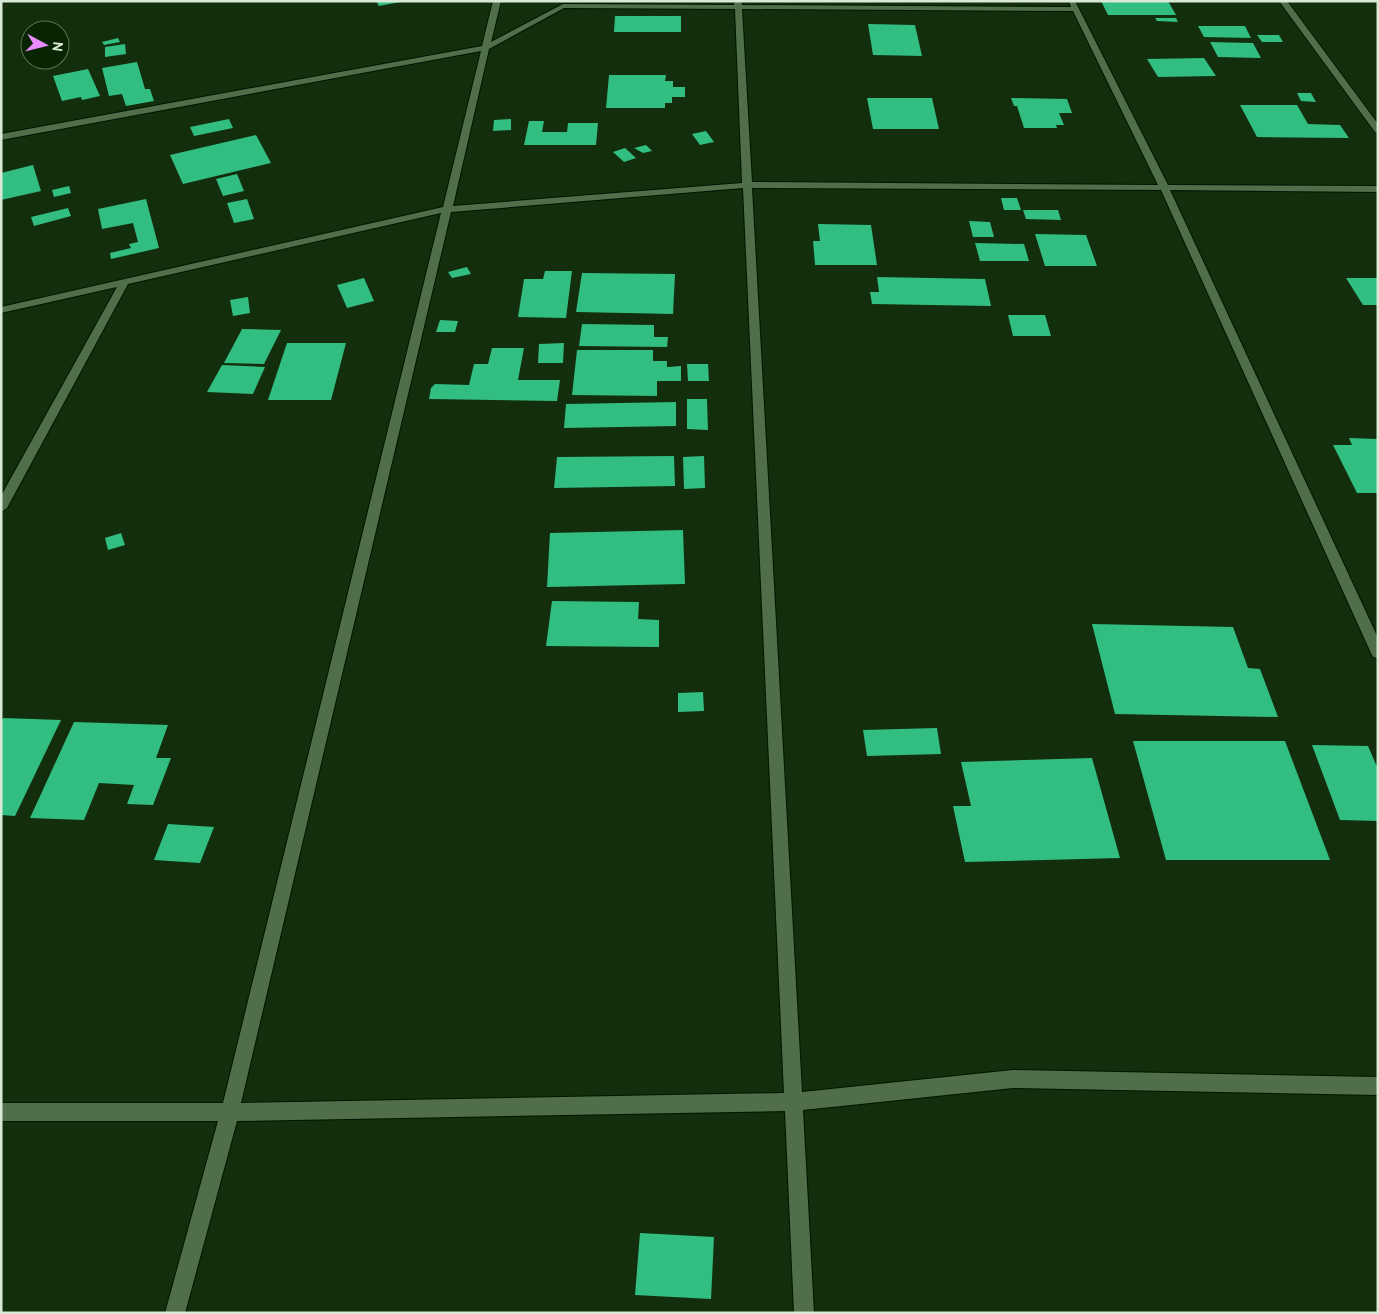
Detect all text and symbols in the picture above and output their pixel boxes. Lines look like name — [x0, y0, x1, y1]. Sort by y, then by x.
north arrow — [20, 20, 70, 70]
text: N — [47, 40, 65, 52]

